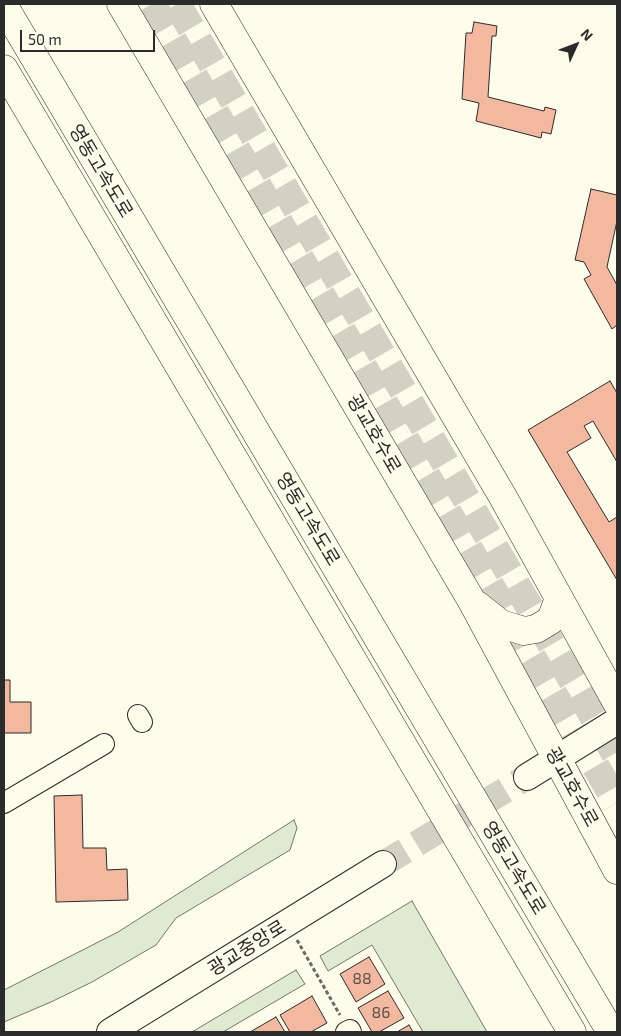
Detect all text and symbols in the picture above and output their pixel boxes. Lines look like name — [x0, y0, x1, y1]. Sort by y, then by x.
scale bar — [22, 20, 158, 52]
north arrow — [551, 20, 601, 70]
text: N — [578, 25, 597, 44]
text: 50 m — [28, 30, 62, 48]
street label: 영동고속도로 — [64, 120, 138, 222]
street label: 광교호수로 — [342, 390, 406, 478]
street label: 영동고속도로 — [271, 468, 345, 570]
street label: 광교호수로 — [541, 743, 603, 831]
street label: 영동고속도로 — [477, 817, 551, 919]
street label: 광교중앙로 — [204, 915, 290, 981]
house number: 88 — [352, 969, 372, 989]
house number: 86 — [372, 1003, 390, 1023]

